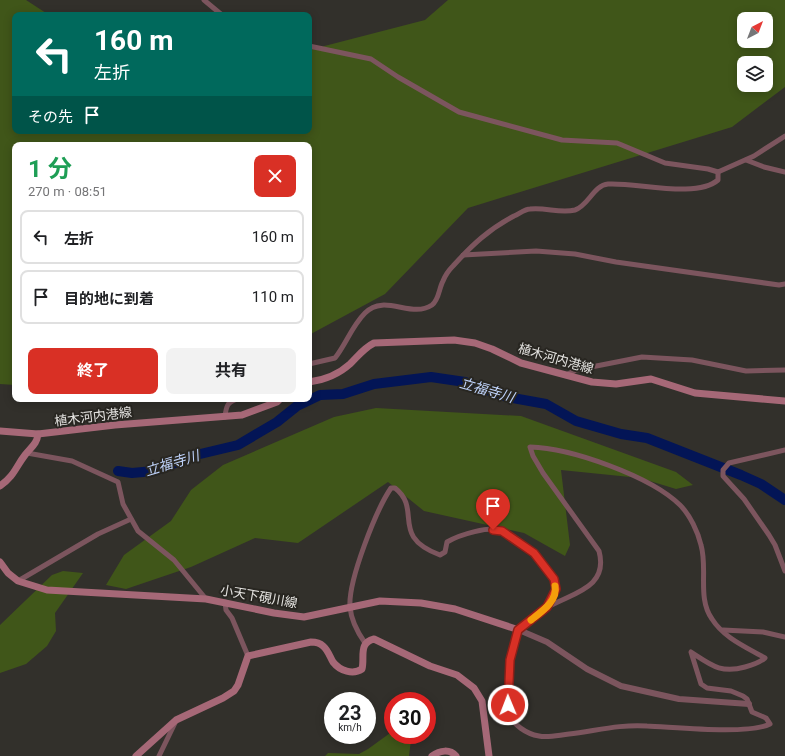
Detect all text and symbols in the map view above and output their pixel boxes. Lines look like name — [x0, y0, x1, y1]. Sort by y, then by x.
north arrow — [737, 12, 773, 48]
map controls — [737, 12, 773, 92]
text: 160 m — [94, 24, 173, 57]
icon: left — [28, 28, 80, 80]
button: layers — [737, 56, 773, 92]
text: 左折 — [94, 62, 130, 83]
icon: arrive — [81, 104, 103, 126]
text: その先 — [28, 108, 73, 126]
text: 1 分 — [28, 155, 72, 183]
button: close — [254, 155, 296, 197]
text: 270 m · 08:51 — [28, 184, 107, 199]
icon: left — [30, 226, 52, 248]
text: 160 m — [252, 228, 294, 246]
text: 左折 — [64, 230, 94, 248]
icon: arrive — [30, 286, 52, 308]
text: 110 m — [252, 288, 294, 306]
text: 目的地に到着 — [64, 290, 154, 308]
street label: 植木河内港線 — [516, 341, 595, 376]
button: 終了 — [28, 348, 158, 394]
button: 共有 — [166, 348, 296, 394]
water label: 立福寺川 — [458, 375, 518, 406]
street label: 植木河内港線 — [53, 404, 133, 429]
water label: 立福寺川 — [143, 447, 203, 479]
pin — [476, 489, 510, 530]
icon: arrive — [482, 495, 504, 517]
street label: 小天下硯川線 — [219, 582, 299, 611]
position arrow — [487, 684, 529, 726]
speed limit sign: 30 — [384, 692, 436, 744]
text: 23 — [339, 701, 361, 725]
text: km/h — [338, 722, 362, 733]

